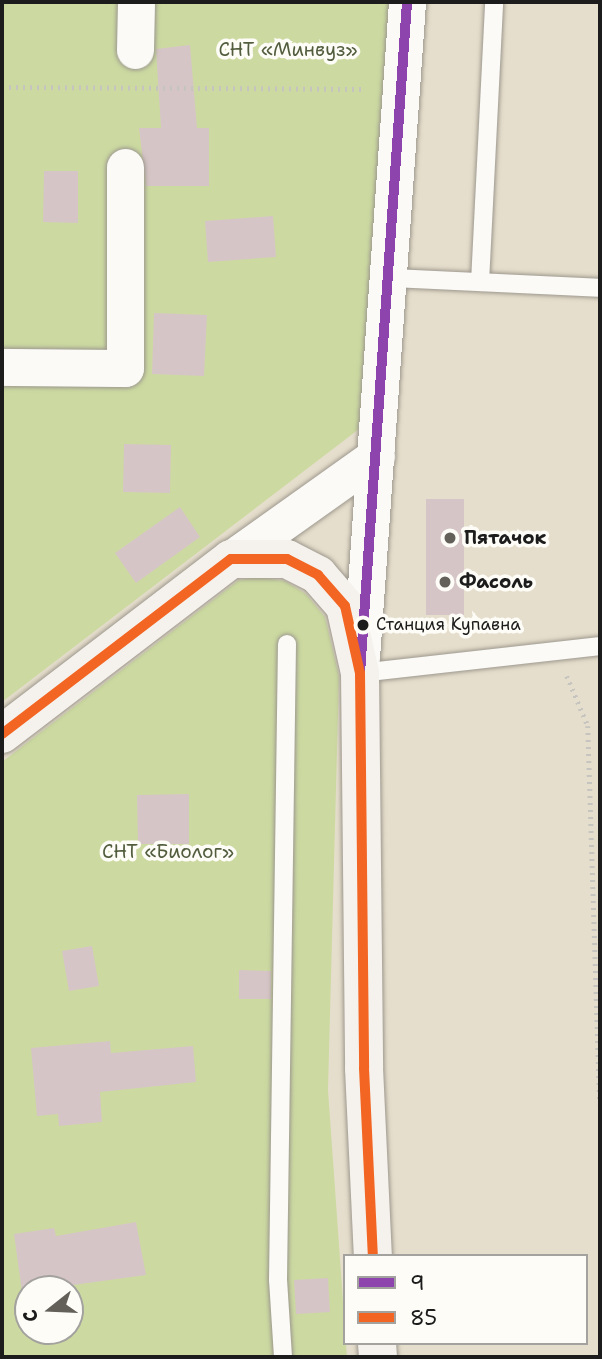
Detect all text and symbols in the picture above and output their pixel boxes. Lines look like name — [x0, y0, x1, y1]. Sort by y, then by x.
park label: СНТ «Минвуз» — [218, 39, 358, 61]
place label: Пятачок — [464, 527, 546, 549]
marker: Пятачок — [442, 530, 458, 546]
place label: Фасоль — [459, 571, 533, 593]
marker: Фасоль — [437, 574, 453, 590]
place label: Станция Купавна — [376, 615, 521, 635]
marker: Станция Купавна — [356, 618, 370, 632]
park label: СНТ «Биолог» — [102, 841, 234, 863]
legend — [343, 1254, 588, 1345]
text: 9 — [410, 1269, 425, 1297]
north arrow — [14, 1275, 84, 1345]
text: 85 — [410, 1304, 437, 1332]
text: С — [17, 1307, 44, 1325]

